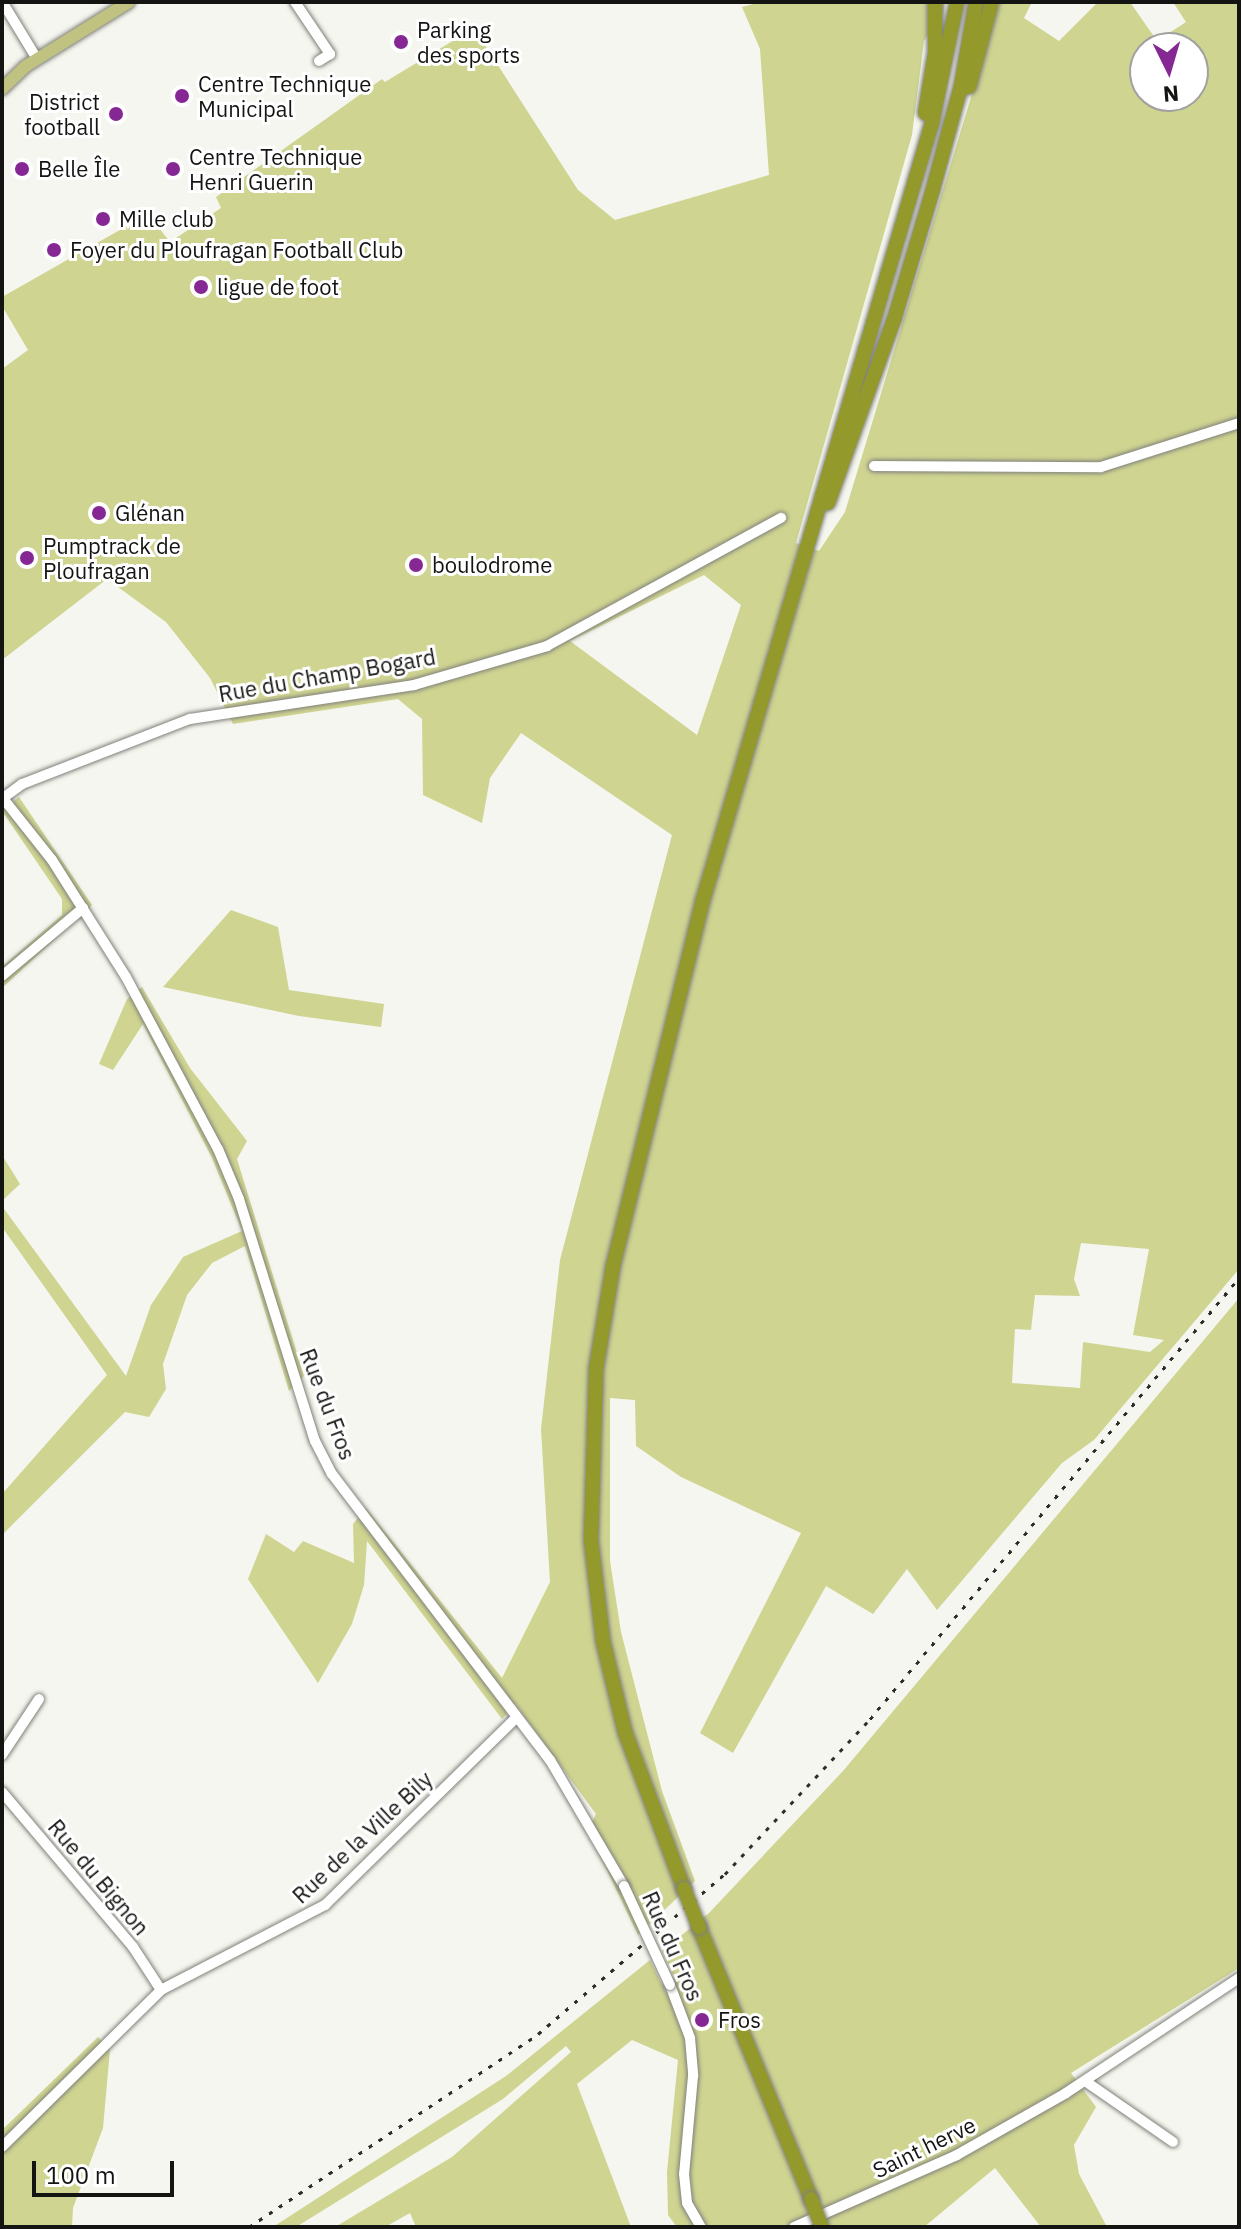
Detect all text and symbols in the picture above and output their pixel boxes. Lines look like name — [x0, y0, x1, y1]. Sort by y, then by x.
place label: Parking des sports — [417, 16, 520, 68]
north arrow — [1129, 32, 1209, 112]
marker: Parking des sports — [392, 33, 410, 51]
place label: Centre Technique Municipal — [198, 70, 371, 122]
text: N — [1162, 79, 1180, 110]
marker: Centre Technique Municipal — [173, 87, 191, 105]
place label: District football — [24, 88, 100, 140]
marker: District football — [107, 105, 125, 123]
place label: Centre Technique Henri Guerin — [189, 143, 362, 194]
place label: Belle Île — [38, 156, 120, 182]
marker: Belle Île — [13, 160, 31, 178]
marker: Centre Technique Henri Guerin — [164, 160, 182, 178]
place label: Mille club — [119, 206, 214, 232]
marker: Mille club — [94, 210, 112, 228]
place label: Foyer du Ploufragan Football Club — [70, 237, 403, 263]
marker: Foyer du Ploufragan Football Club — [45, 241, 63, 259]
place label: ligue de foot — [217, 274, 339, 300]
marker: ligue de foot — [192, 278, 210, 296]
place label: Glénan — [115, 500, 185, 526]
marker: Glénan — [90, 504, 108, 522]
place label: Pumptrack de Ploufragan — [43, 532, 181, 584]
marker: Pumptrack de Ploufragan — [18, 549, 36, 567]
place label: boulodrome — [432, 552, 552, 578]
marker: boulodrome — [407, 556, 425, 574]
street label: Rue du Champ Bogard — [216, 643, 438, 707]
street label: Rue du Fros — [295, 1345, 361, 1463]
street label: Rue de la Ville Bily — [287, 1765, 437, 1909]
street label: Rue du Bignon — [43, 1814, 155, 1940]
street label: Rue du Fros — [637, 1887, 709, 2005]
place label: Fros — [718, 2007, 761, 2033]
marker: Fros — [693, 2011, 711, 2029]
street label: Saint herve — [868, 2111, 980, 2183]
scale bar — [36, 2145, 178, 2195]
text: 100 m — [46, 2159, 116, 2191]

